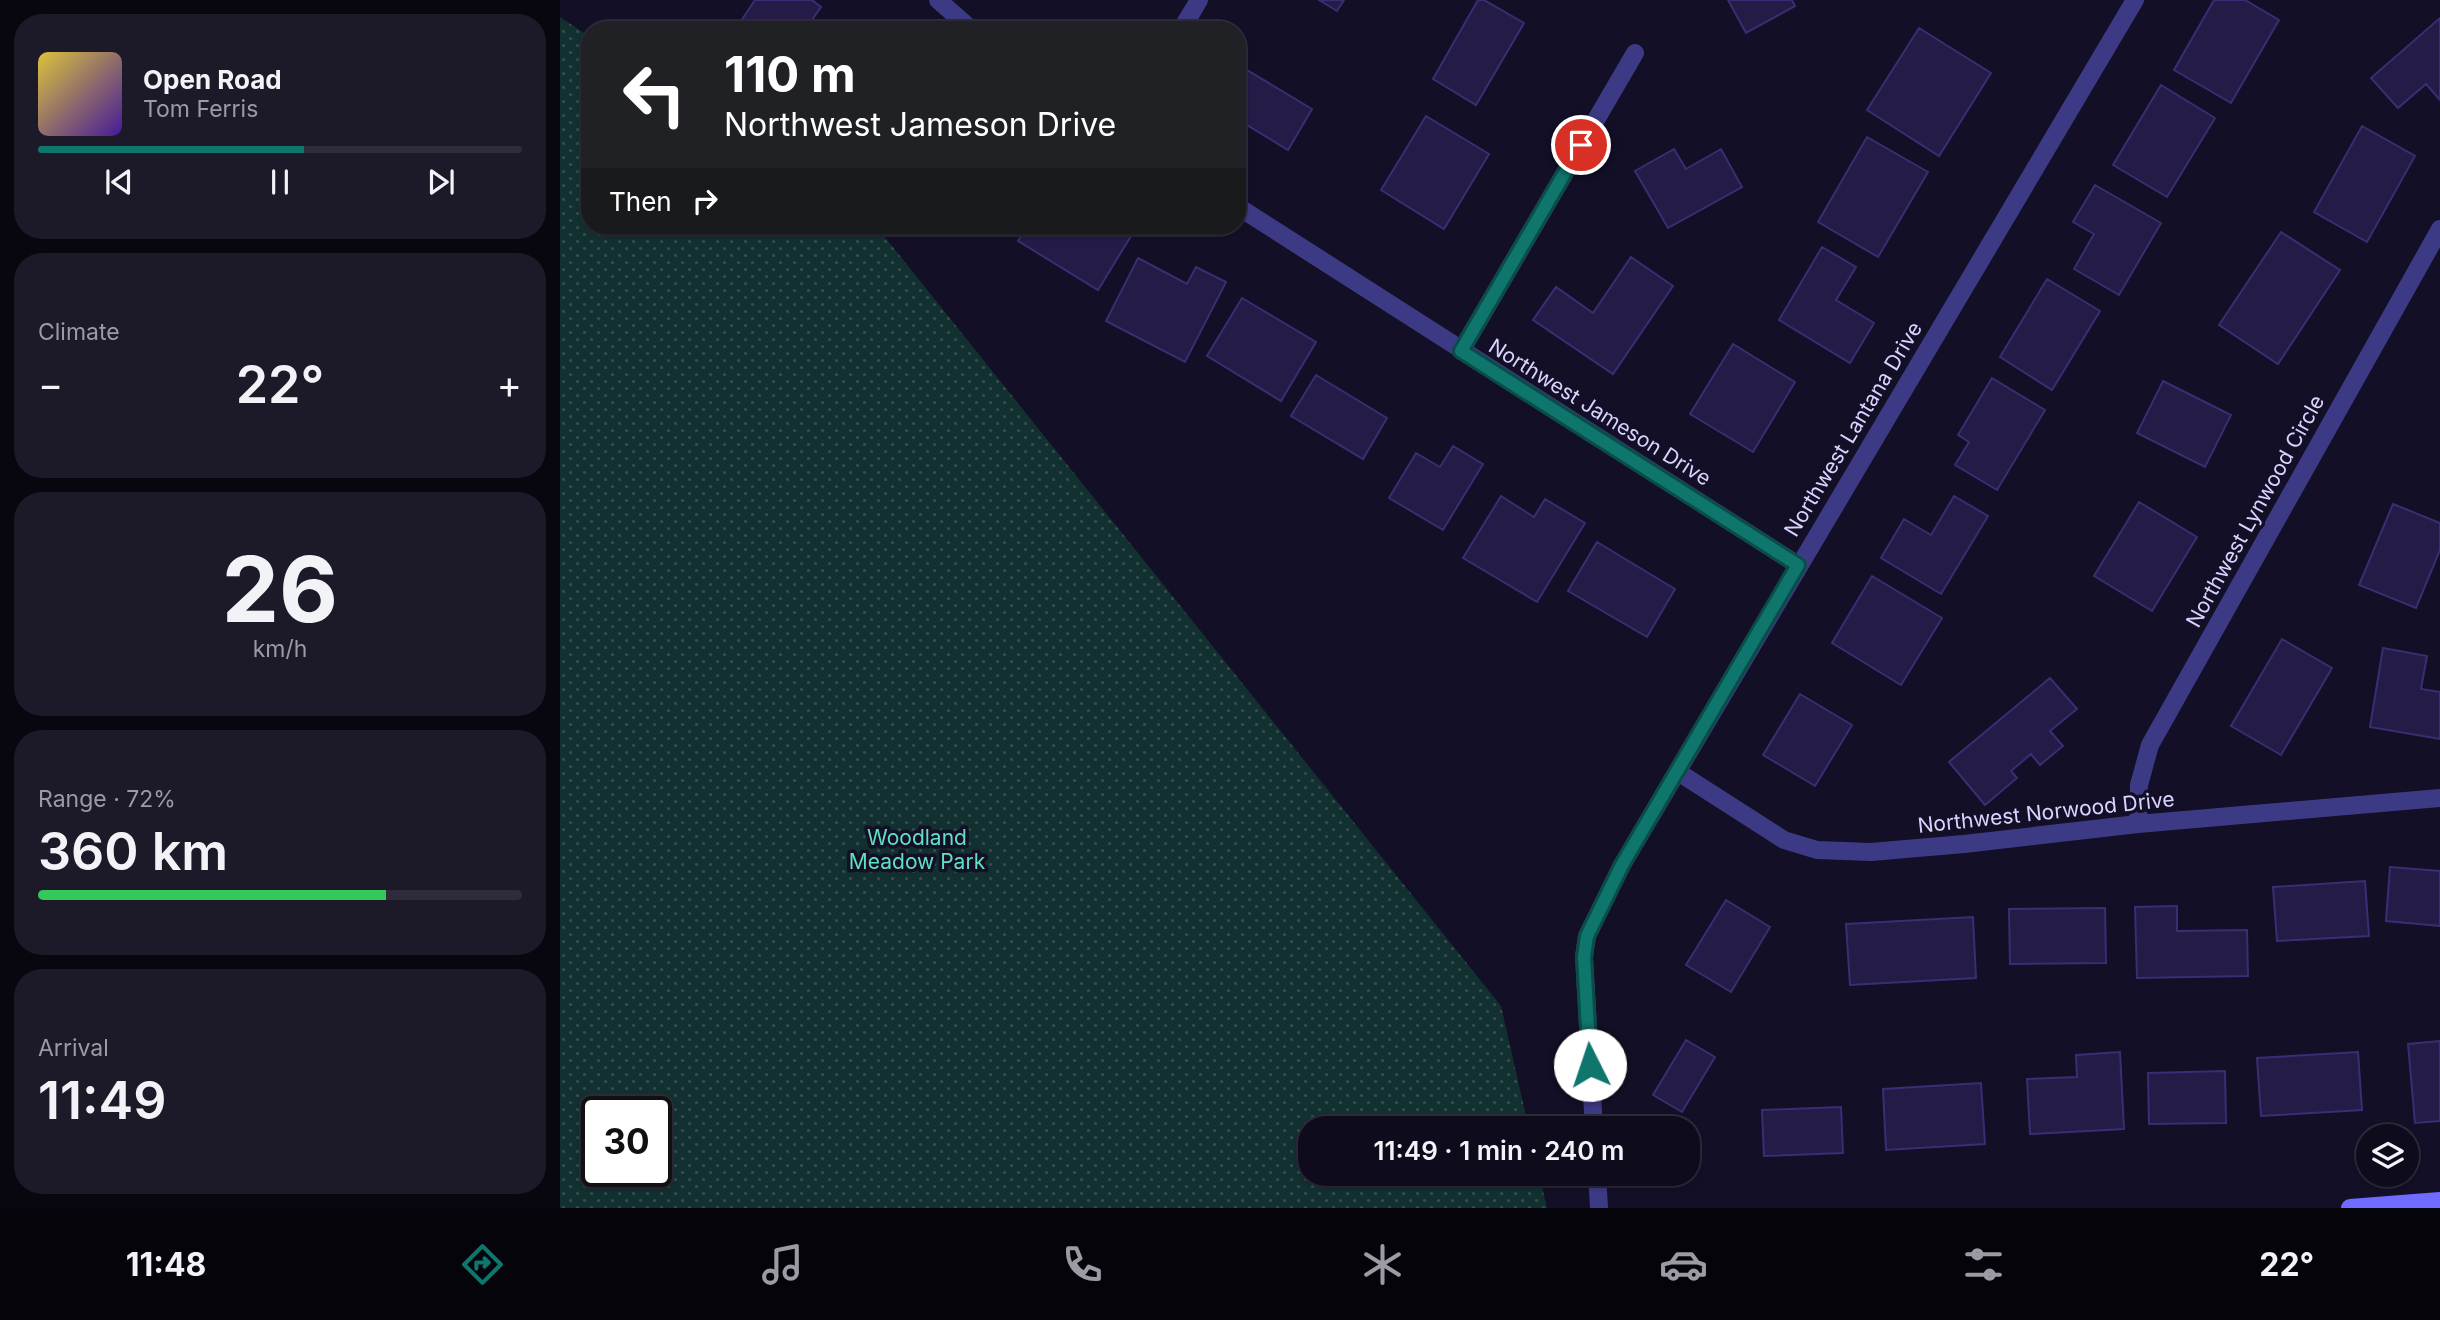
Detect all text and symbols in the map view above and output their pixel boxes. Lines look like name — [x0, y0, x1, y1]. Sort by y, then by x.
text: 110 m — [724, 45, 856, 104]
icon: left — [609, 49, 700, 140]
text: Open Road — [143, 64, 282, 95]
text: Tom Ferris — [143, 95, 258, 123]
text: Northwest Jameson Drive — [724, 105, 1116, 144]
pin — [1551, 115, 1611, 175]
icon: arrive — [1562, 126, 1600, 164]
icon: previous — [100, 163, 138, 201]
icon: pause — [261, 163, 299, 201]
icon: next — [422, 163, 460, 201]
icon: right — [686, 182, 724, 220]
text: Then — [609, 186, 672, 217]
street label: Northwest Lantana Drive — [1779, 317, 1927, 541]
text: Climate — [38, 318, 120, 346]
street label: Northwest Jameson Drive — [1484, 333, 1716, 491]
text: 22° — [236, 353, 324, 416]
text: − — [38, 361, 63, 407]
text: + — [497, 361, 522, 407]
street label: Northwest Lynwood Circle — [2181, 391, 2329, 631]
text: 26 — [222, 534, 338, 644]
text: km/h — [253, 635, 307, 663]
text: Range · 72% — [38, 785, 176, 813]
street label: Northwest Norwood Drive — [1916, 786, 2176, 838]
text: 360 km — [38, 820, 228, 883]
park label: Woodland Meadow Park — [849, 825, 986, 874]
position arrow — [1553, 1028, 1627, 1102]
text: Arrival — [38, 1034, 109, 1062]
text: 11:49 — [38, 1069, 166, 1132]
speed limit sign: 30 — [581, 1096, 672, 1187]
map controls — [2356, 1124, 2419, 1187]
button: layers — [2356, 1124, 2419, 1187]
text: 11:49 · 1 min · 240 m — [1374, 1135, 1624, 1166]
icon: directions — [458, 1240, 507, 1289]
icon: music — [758, 1240, 807, 1289]
icon: phone — [1058, 1240, 1107, 1289]
icon: climate — [1358, 1240, 1407, 1289]
icon: car — [1659, 1240, 1708, 1289]
icon: filters — [1959, 1240, 2008, 1289]
text: 11:48 — [126, 1245, 206, 1284]
text: 22° — [2259, 1245, 2314, 1284]

